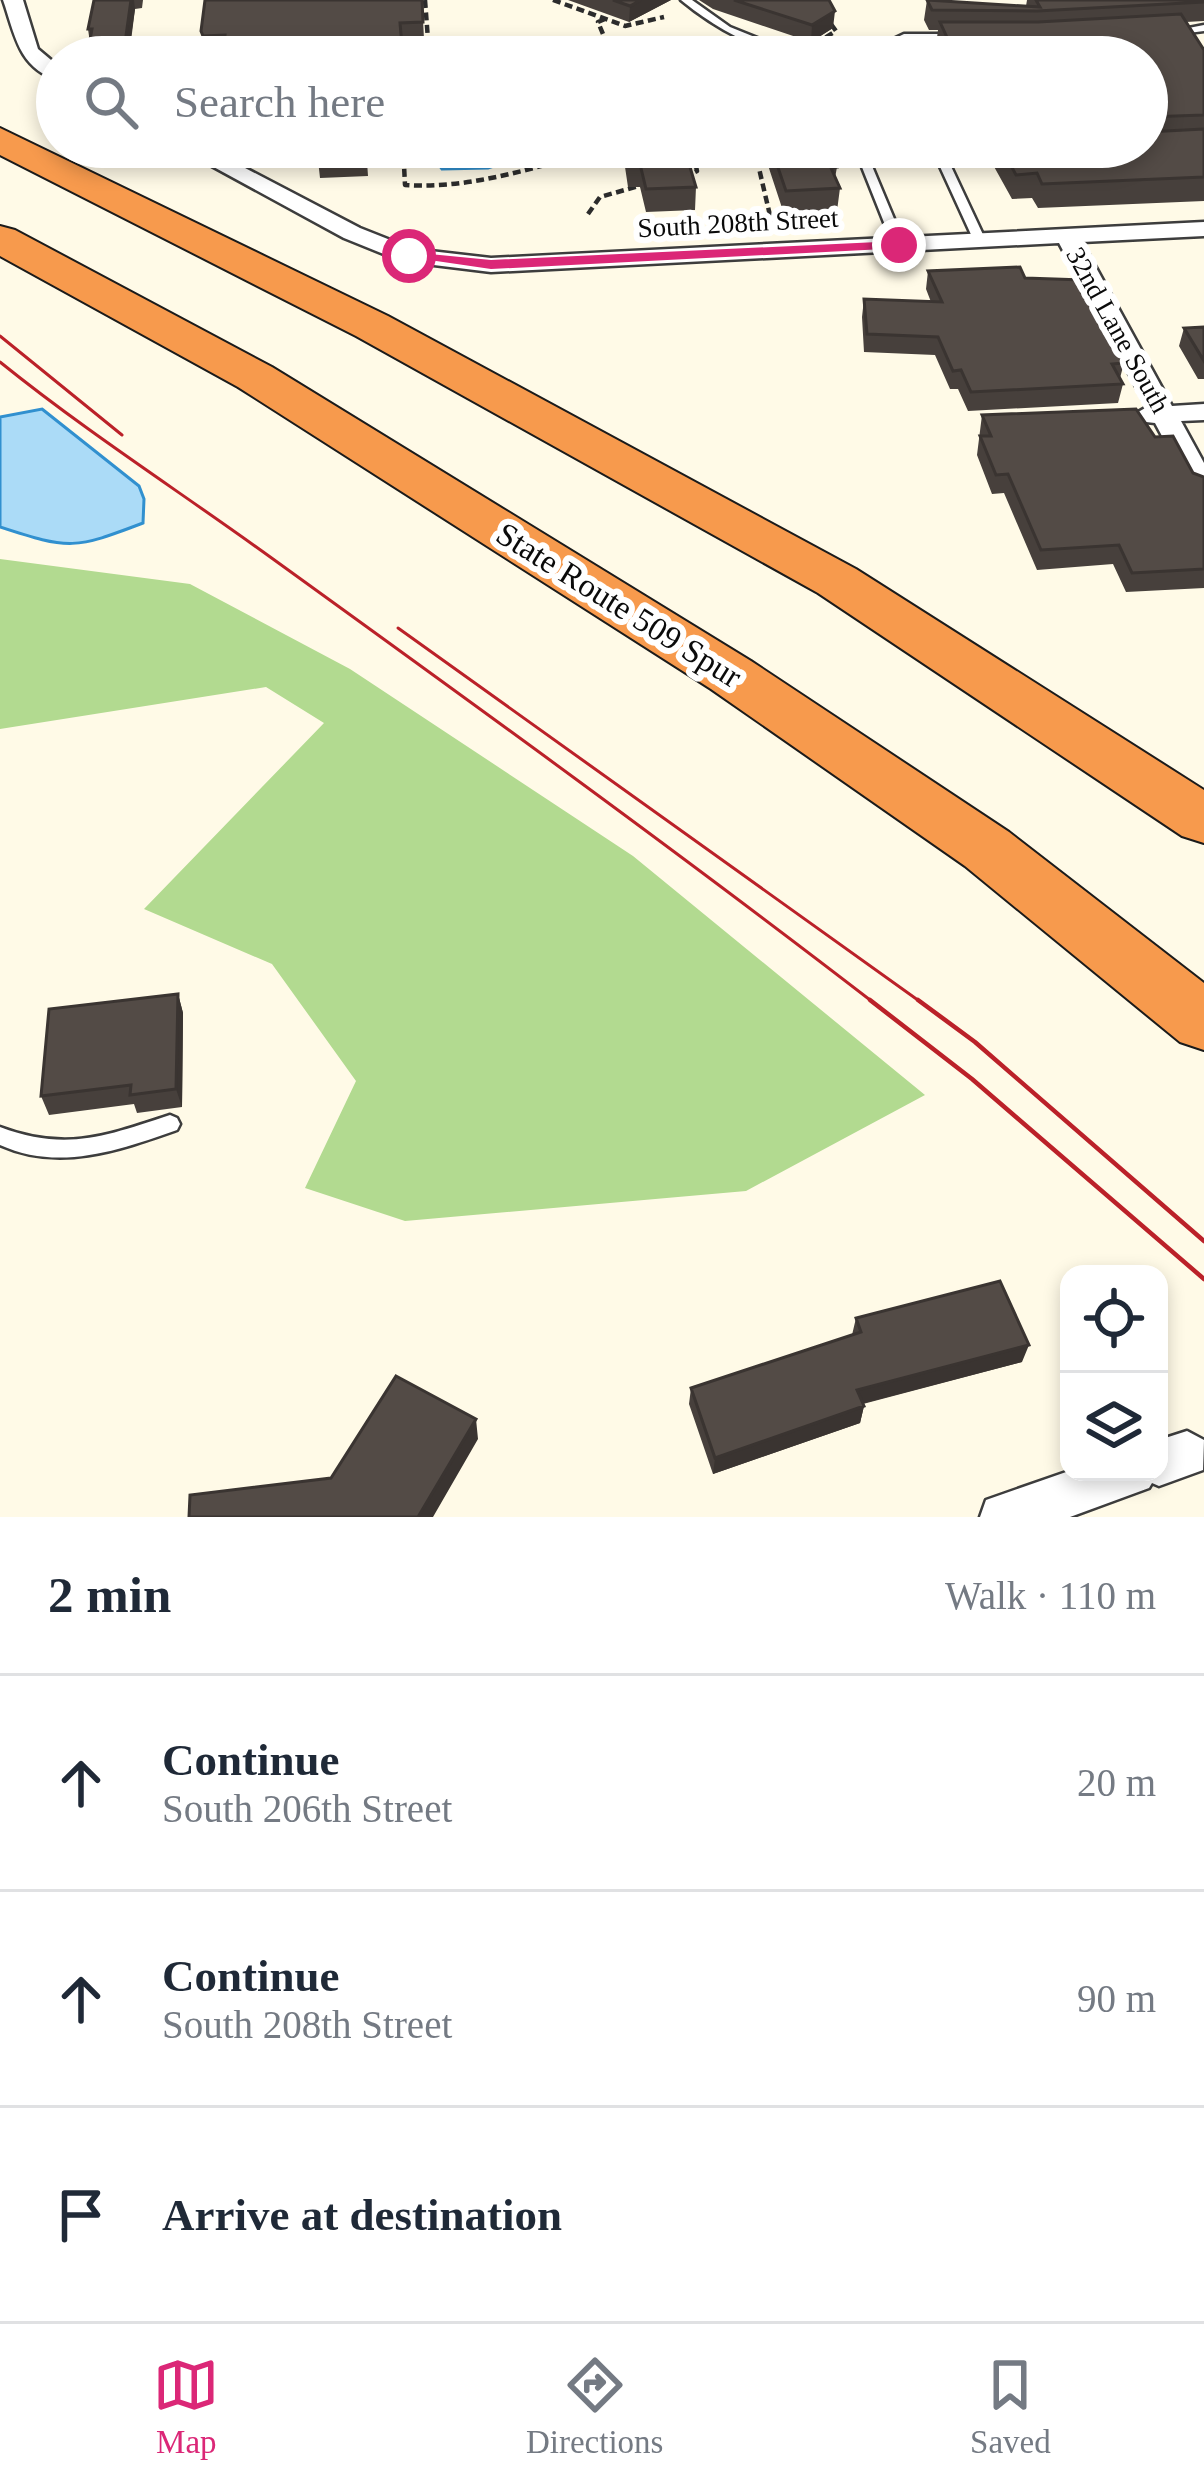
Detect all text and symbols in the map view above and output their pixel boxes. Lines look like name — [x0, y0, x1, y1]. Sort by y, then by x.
search box — [36, 36, 1168, 168]
icon: search — [78, 69, 144, 135]
text: Search here — [174, 77, 385, 127]
street label: South 208th Street — [637, 203, 840, 243]
route end — [872, 218, 926, 272]
route start — [382, 229, 436, 283]
street label: 32nd Lane South — [1060, 242, 1176, 418]
street label: State Route 509 Spur — [490, 515, 748, 695]
map controls — [1060, 1265, 1168, 1481]
button: locate — [1060, 1265, 1168, 1373]
button: layers — [1060, 1373, 1168, 1481]
text: 2 min — [48, 1567, 171, 1623]
text: Walk · 110 m — [945, 1574, 1156, 1617]
text: Continue — [162, 1735, 340, 1785]
icon: ahead — [48, 1750, 114, 1816]
text: 20 m — [1077, 1761, 1156, 1804]
text: South 206th Street — [162, 1787, 452, 1830]
text: Continue — [162, 1951, 340, 2001]
icon: ahead — [48, 1966, 114, 2032]
text: 90 m — [1077, 1977, 1156, 2020]
text: South 208th Street — [162, 2003, 452, 2046]
icon: arrive — [48, 2182, 114, 2248]
text: Arrive at destination — [162, 2190, 562, 2240]
tab: Map — [153, 2352, 219, 2461]
tab: Directions — [526, 2352, 663, 2461]
tab: Saved — [970, 2352, 1051, 2461]

